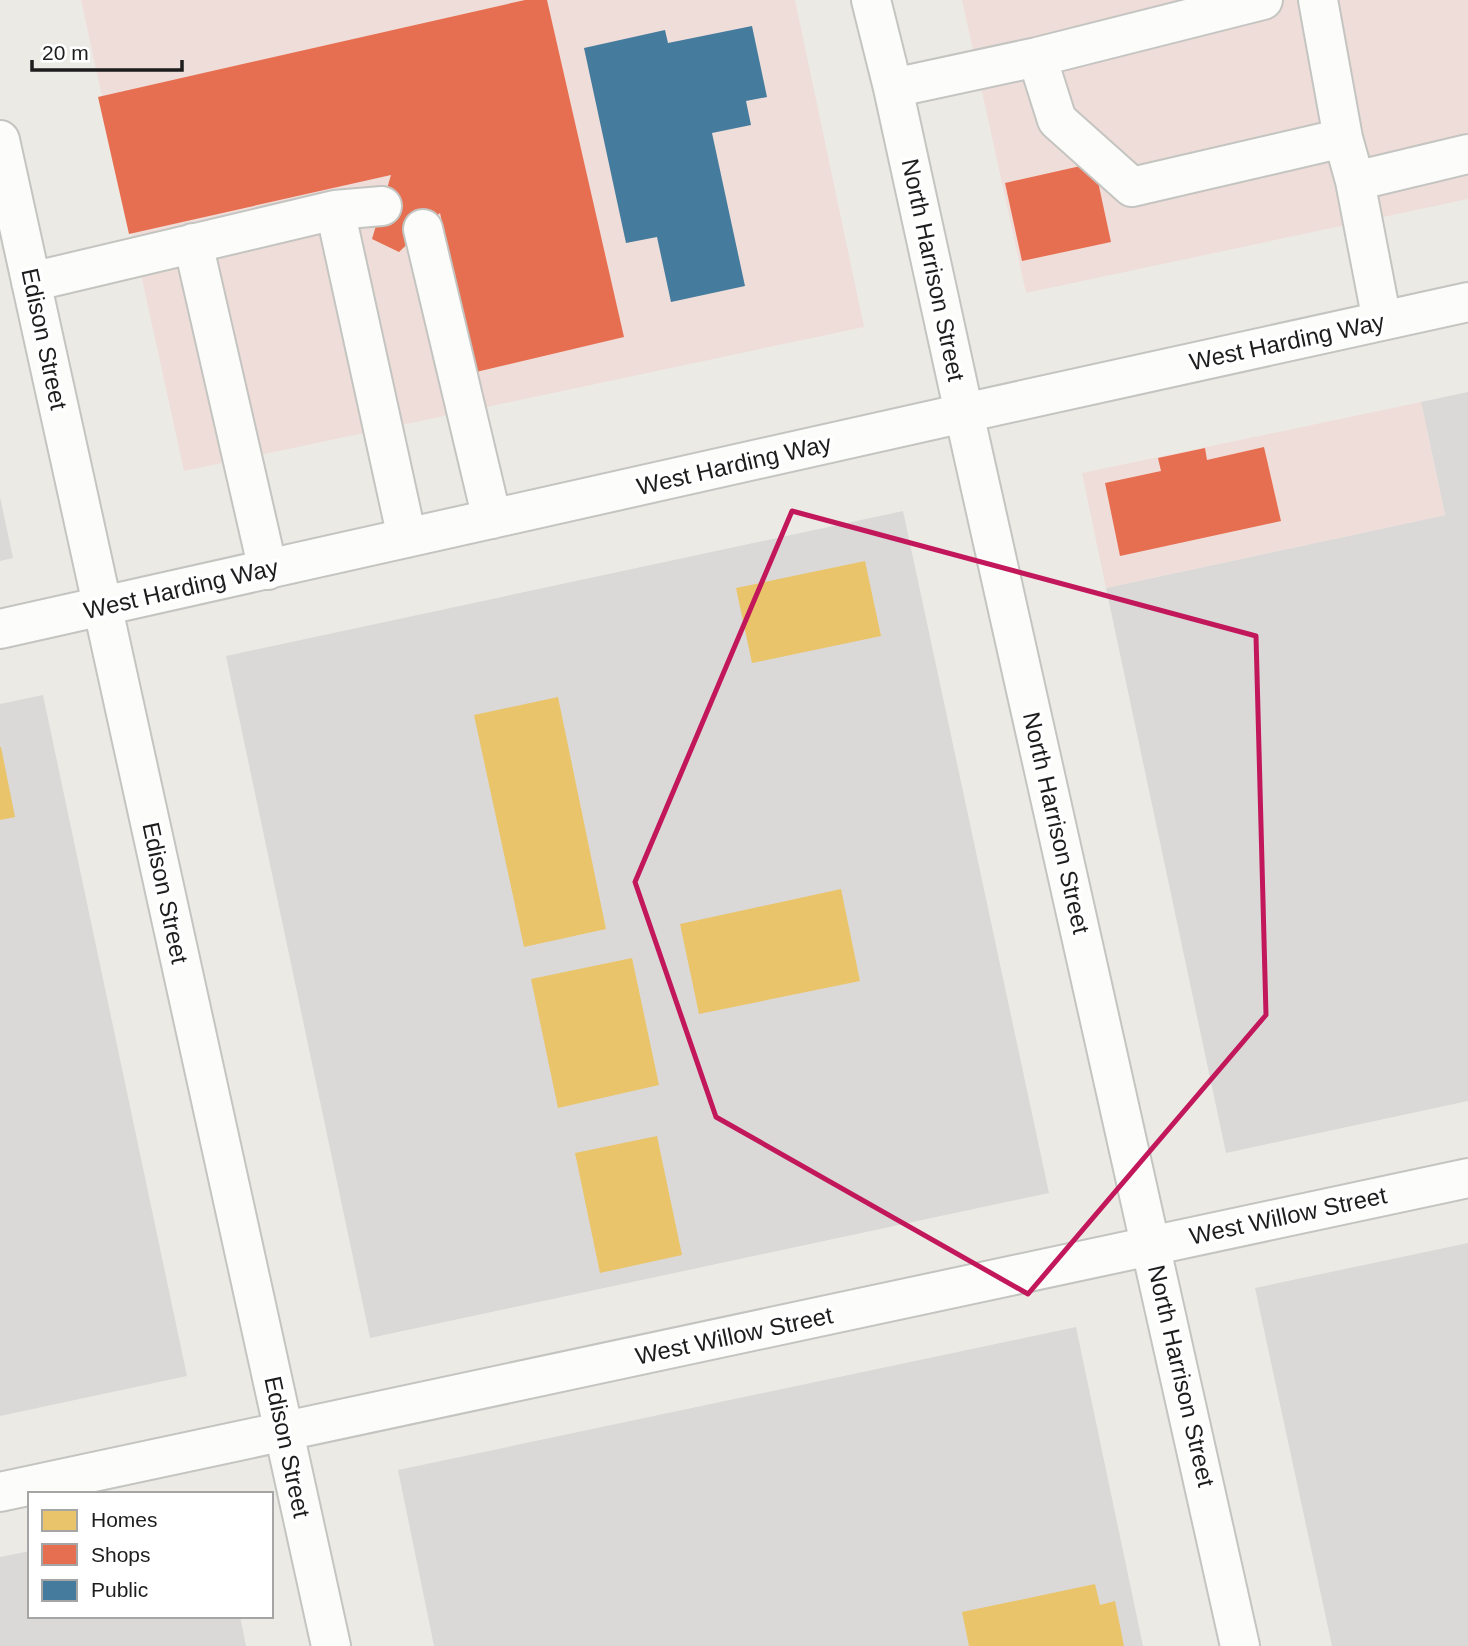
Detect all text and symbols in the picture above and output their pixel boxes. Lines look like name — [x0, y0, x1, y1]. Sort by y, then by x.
scale bar — [32, 28, 182, 72]
text: 20 m — [42, 41, 89, 64]
street label: North Harrison Street — [897, 156, 970, 384]
street label: Edison Street — [16, 266, 73, 412]
street label: West Harding Way — [1187, 308, 1387, 375]
street label: West Harding Way — [634, 429, 834, 500]
street label: West Harding Way — [81, 553, 281, 624]
street label: North Harrison Street — [1018, 709, 1095, 937]
street label: Edison Street — [137, 820, 194, 966]
street label: West Willow Street — [1187, 1181, 1389, 1250]
street label: North Harrison Street — [1143, 1262, 1220, 1490]
street label: West Willow Street — [633, 1301, 835, 1370]
street label: Edison Street — [259, 1374, 316, 1520]
legend — [28, 1492, 273, 1618]
text: Homes — [91, 1508, 158, 1531]
text: Shops — [91, 1543, 151, 1566]
text: Public — [91, 1578, 148, 1601]

